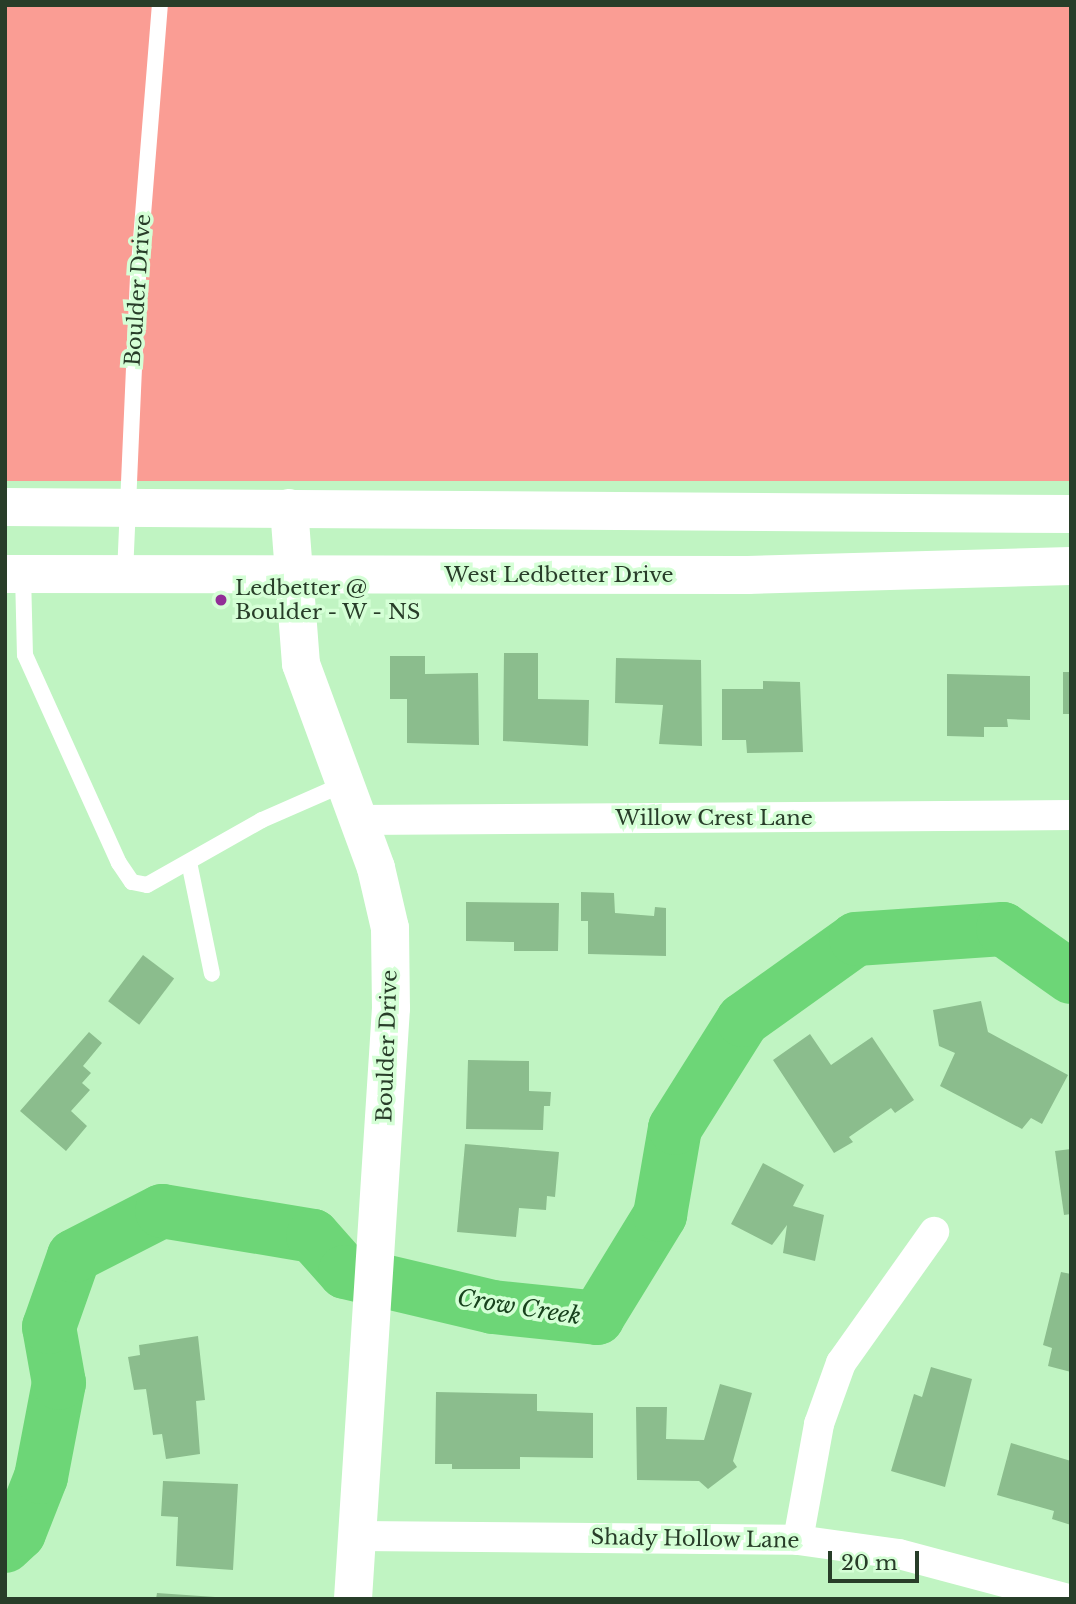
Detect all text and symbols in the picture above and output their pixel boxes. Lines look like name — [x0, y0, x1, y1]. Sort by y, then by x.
street label: Boulder Drive — [120, 213, 156, 367]
street label: West Ledbetter Drive — [444, 562, 674, 588]
place label: Ledbetter @ Boulder - W - NS — [235, 575, 423, 625]
marker: Ledbetter @ Boulder - W - NS — [213, 592, 229, 608]
street label: Willow Crest Lane — [615, 805, 813, 831]
street label: Boulder Drive — [372, 969, 402, 1123]
water label: Crow Creek — [455, 1284, 583, 1330]
street label: Shady Hollow Lane — [590, 1525, 800, 1553]
scale bar — [831, 1538, 922, 1582]
text: 20 m — [841, 1550, 898, 1576]

